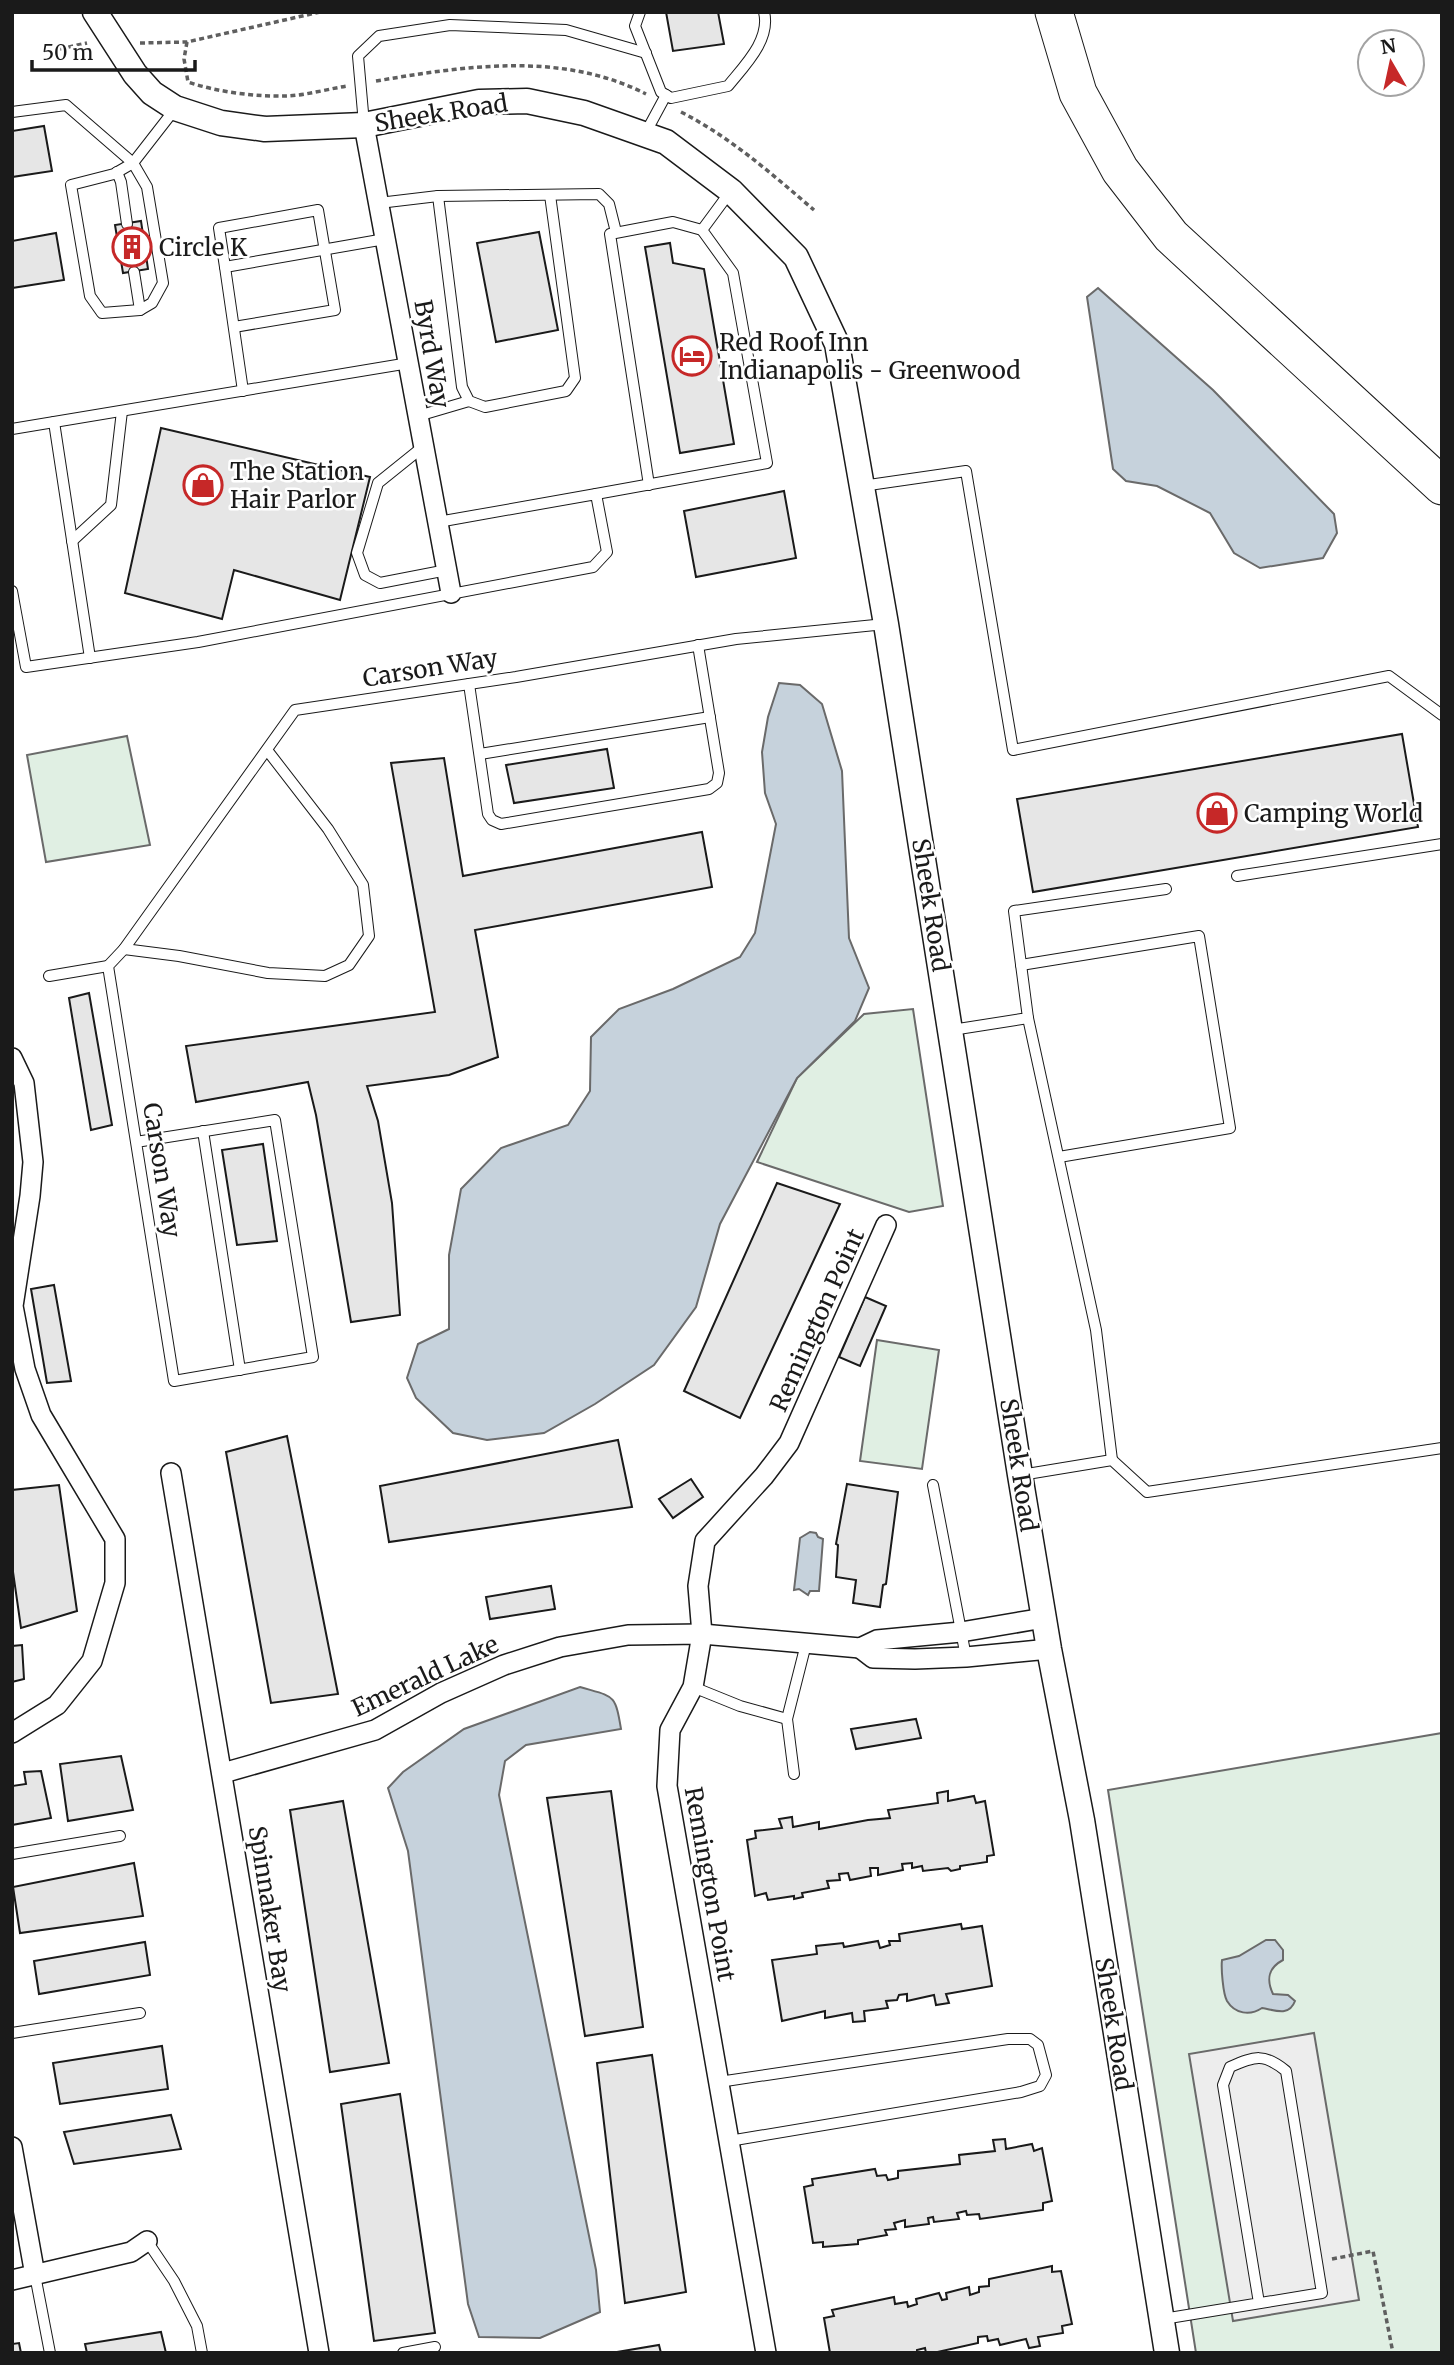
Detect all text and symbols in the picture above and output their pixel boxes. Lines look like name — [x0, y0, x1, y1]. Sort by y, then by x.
scale bar — [32, 28, 194, 72]
north arrow — [1356, 28, 1426, 98]
text: N — [1379, 33, 1398, 59]
text: 50 m — [42, 39, 93, 66]
street label: Sheek Road — [372, 87, 510, 139]
building icon: Circle K — [111, 226, 153, 268]
place label: Circle K — [159, 232, 248, 263]
street label: Byrd Way — [407, 297, 457, 411]
place label: Red Roof Inn Indianapolis - Greenwood — [719, 327, 1021, 386]
hotel icon: Red Roof Inn Indianapolis - Greenwood — [671, 335, 713, 377]
place label: The Station Hair Parlor — [230, 456, 364, 515]
shop icon: The Station Hair Parlor — [182, 464, 224, 506]
street label: Carson Way — [360, 642, 500, 694]
shop icon: Camping World — [1196, 792, 1238, 834]
place label: Camping World — [1244, 798, 1423, 829]
street label: Sheek Road — [905, 836, 957, 974]
street label: Carson Way — [136, 1100, 188, 1240]
street label: Remington Point — [763, 1223, 871, 1416]
street label: Sheek Road — [993, 1396, 1045, 1534]
street label: Emerald Lake — [347, 1629, 503, 1723]
street label: Remington Point — [678, 1784, 742, 1984]
street label: Spinnaker Bay — [242, 1824, 298, 1994]
street label: Sheek Road — [1088, 1955, 1140, 2093]

